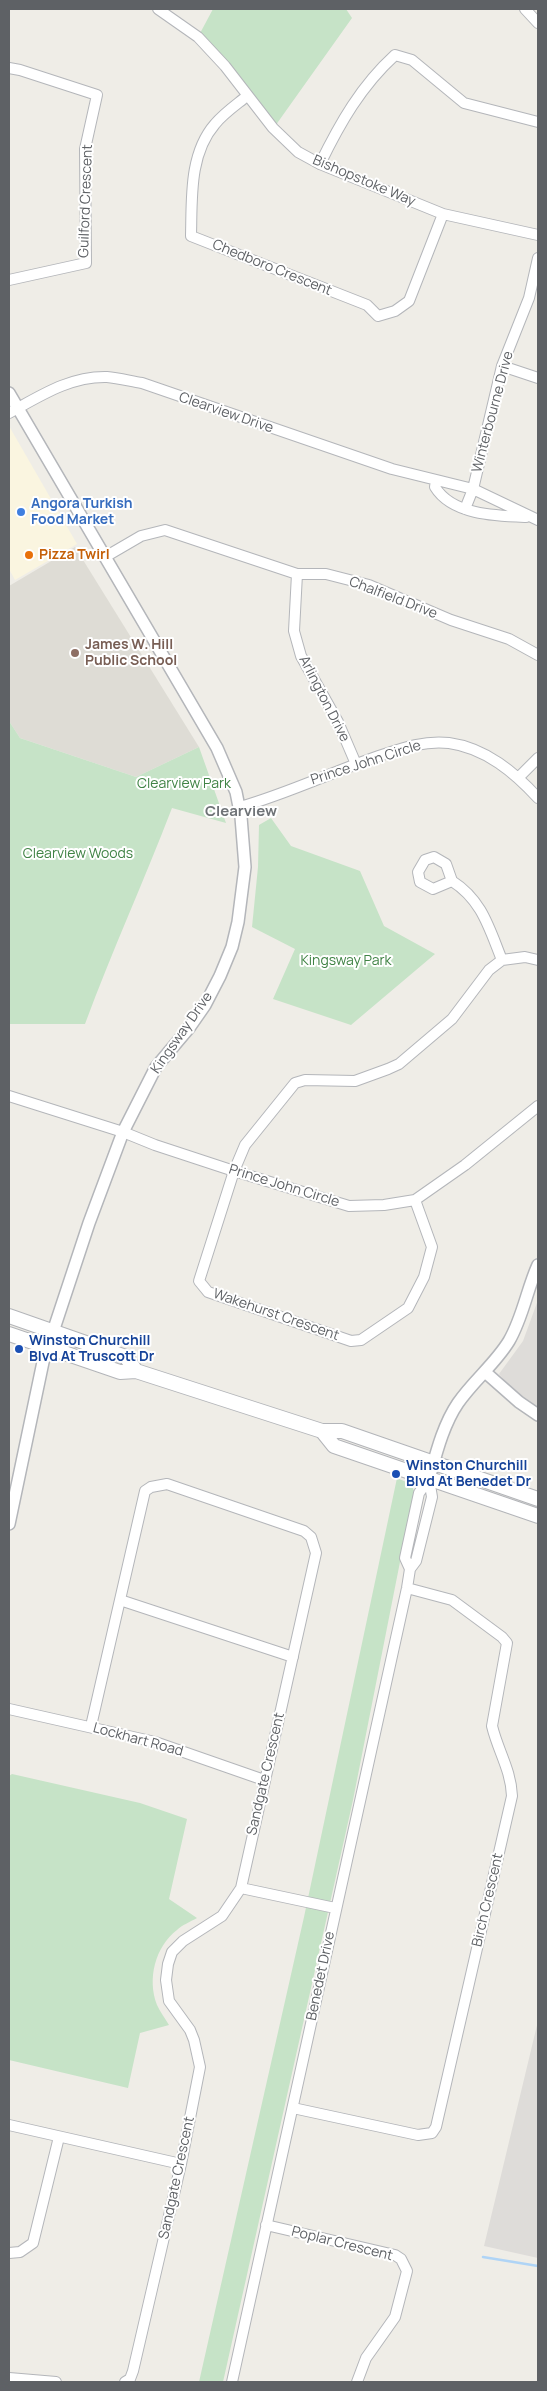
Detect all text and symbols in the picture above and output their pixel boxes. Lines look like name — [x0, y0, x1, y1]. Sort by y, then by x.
street label: Guilford Crescent — [76, 144, 96, 258]
street label: Bishopstoke Way — [310, 152, 418, 210]
street label: Chedboro Crescent — [210, 236, 334, 300]
street label: Winterbourne Drive — [469, 350, 517, 474]
street label: Clearview Drive — [177, 389, 275, 437]
place label: Angora Turkish Food Market — [31, 496, 133, 528]
marker: Angora Turkish Food Market — [15, 506, 27, 518]
place label: Pizza Twirl — [39, 547, 110, 563]
marker: Pizza Twirl — [23, 549, 35, 561]
street label: Chalfield Drive — [347, 573, 439, 623]
place label: James W. Hill Public School — [85, 637, 177, 670]
marker: James W. Hill Public School — [69, 647, 81, 659]
street label: Arlington Drive — [295, 653, 353, 745]
street label: Prince John Circle — [309, 737, 423, 789]
park label: Clearview Park — [137, 776, 231, 792]
district label: Clearview — [205, 803, 277, 821]
park label: Clearview Woods — [23, 846, 133, 862]
park label: Kingsway Park — [300, 953, 392, 969]
street label: Kingsway Drive — [148, 989, 216, 1077]
street label: Prince John Circle — [227, 1161, 341, 1211]
street label: Wakehurst Crescent — [211, 1286, 341, 1344]
place label: Winston Churchill Blvd At Truscott Dr — [29, 1333, 154, 1365]
marker: Winston Churchill Blvd At Truscott Dr — [13, 1343, 25, 1355]
place label: Winston Churchill Blvd At Benedet Dr — [406, 1458, 531, 1490]
marker: Winston Churchill Blvd At Benedet Dr — [390, 1468, 402, 1480]
street label: Sandgate Crescent — [244, 1711, 288, 1837]
street label: Lockhart Road — [91, 1720, 185, 1760]
street label: Birch Crescent — [469, 1852, 507, 1948]
street label: Benedet Drive — [303, 1930, 339, 2022]
street label: Sandgate Crescent — [156, 2115, 198, 2241]
street label: Poplar Crescent — [290, 2223, 394, 2265]

